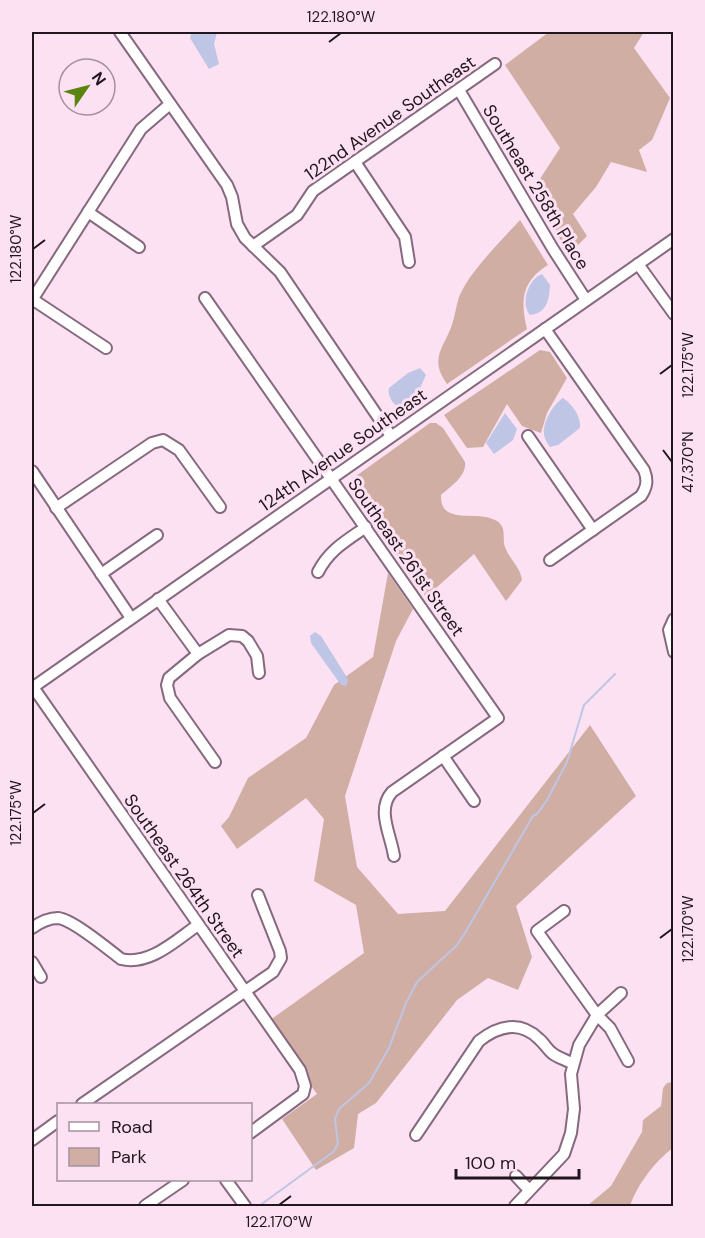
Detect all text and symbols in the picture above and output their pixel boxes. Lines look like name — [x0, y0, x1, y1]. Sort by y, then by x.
text: 122.180°W — [307, 7, 376, 27]
street label: 122nd Avenue Southeast — [300, 50, 480, 186]
north arrow — [57, 57, 117, 117]
text: N — [87, 68, 111, 89]
street label: Southeast 258th Place — [477, 100, 595, 274]
text: 122.180°W — [6, 214, 26, 283]
text: 122.175°W — [678, 332, 698, 398]
street label: 124th Avenue Southeast — [254, 383, 432, 517]
text: 47.370°N — [678, 431, 698, 493]
street label: Southeast 261st Street — [342, 473, 470, 641]
text: 122.175°W — [6, 780, 26, 846]
street label: Southeast 264th Street — [118, 789, 250, 963]
text: 122.170°W — [678, 895, 698, 963]
legend — [57, 1103, 252, 1181]
text: Road — [111, 1115, 153, 1139]
scale bar — [456, 1142, 579, 1180]
text: Park — [111, 1145, 147, 1169]
text: 100 m — [465, 1151, 516, 1175]
text: 122.170°W — [246, 1212, 313, 1232]

